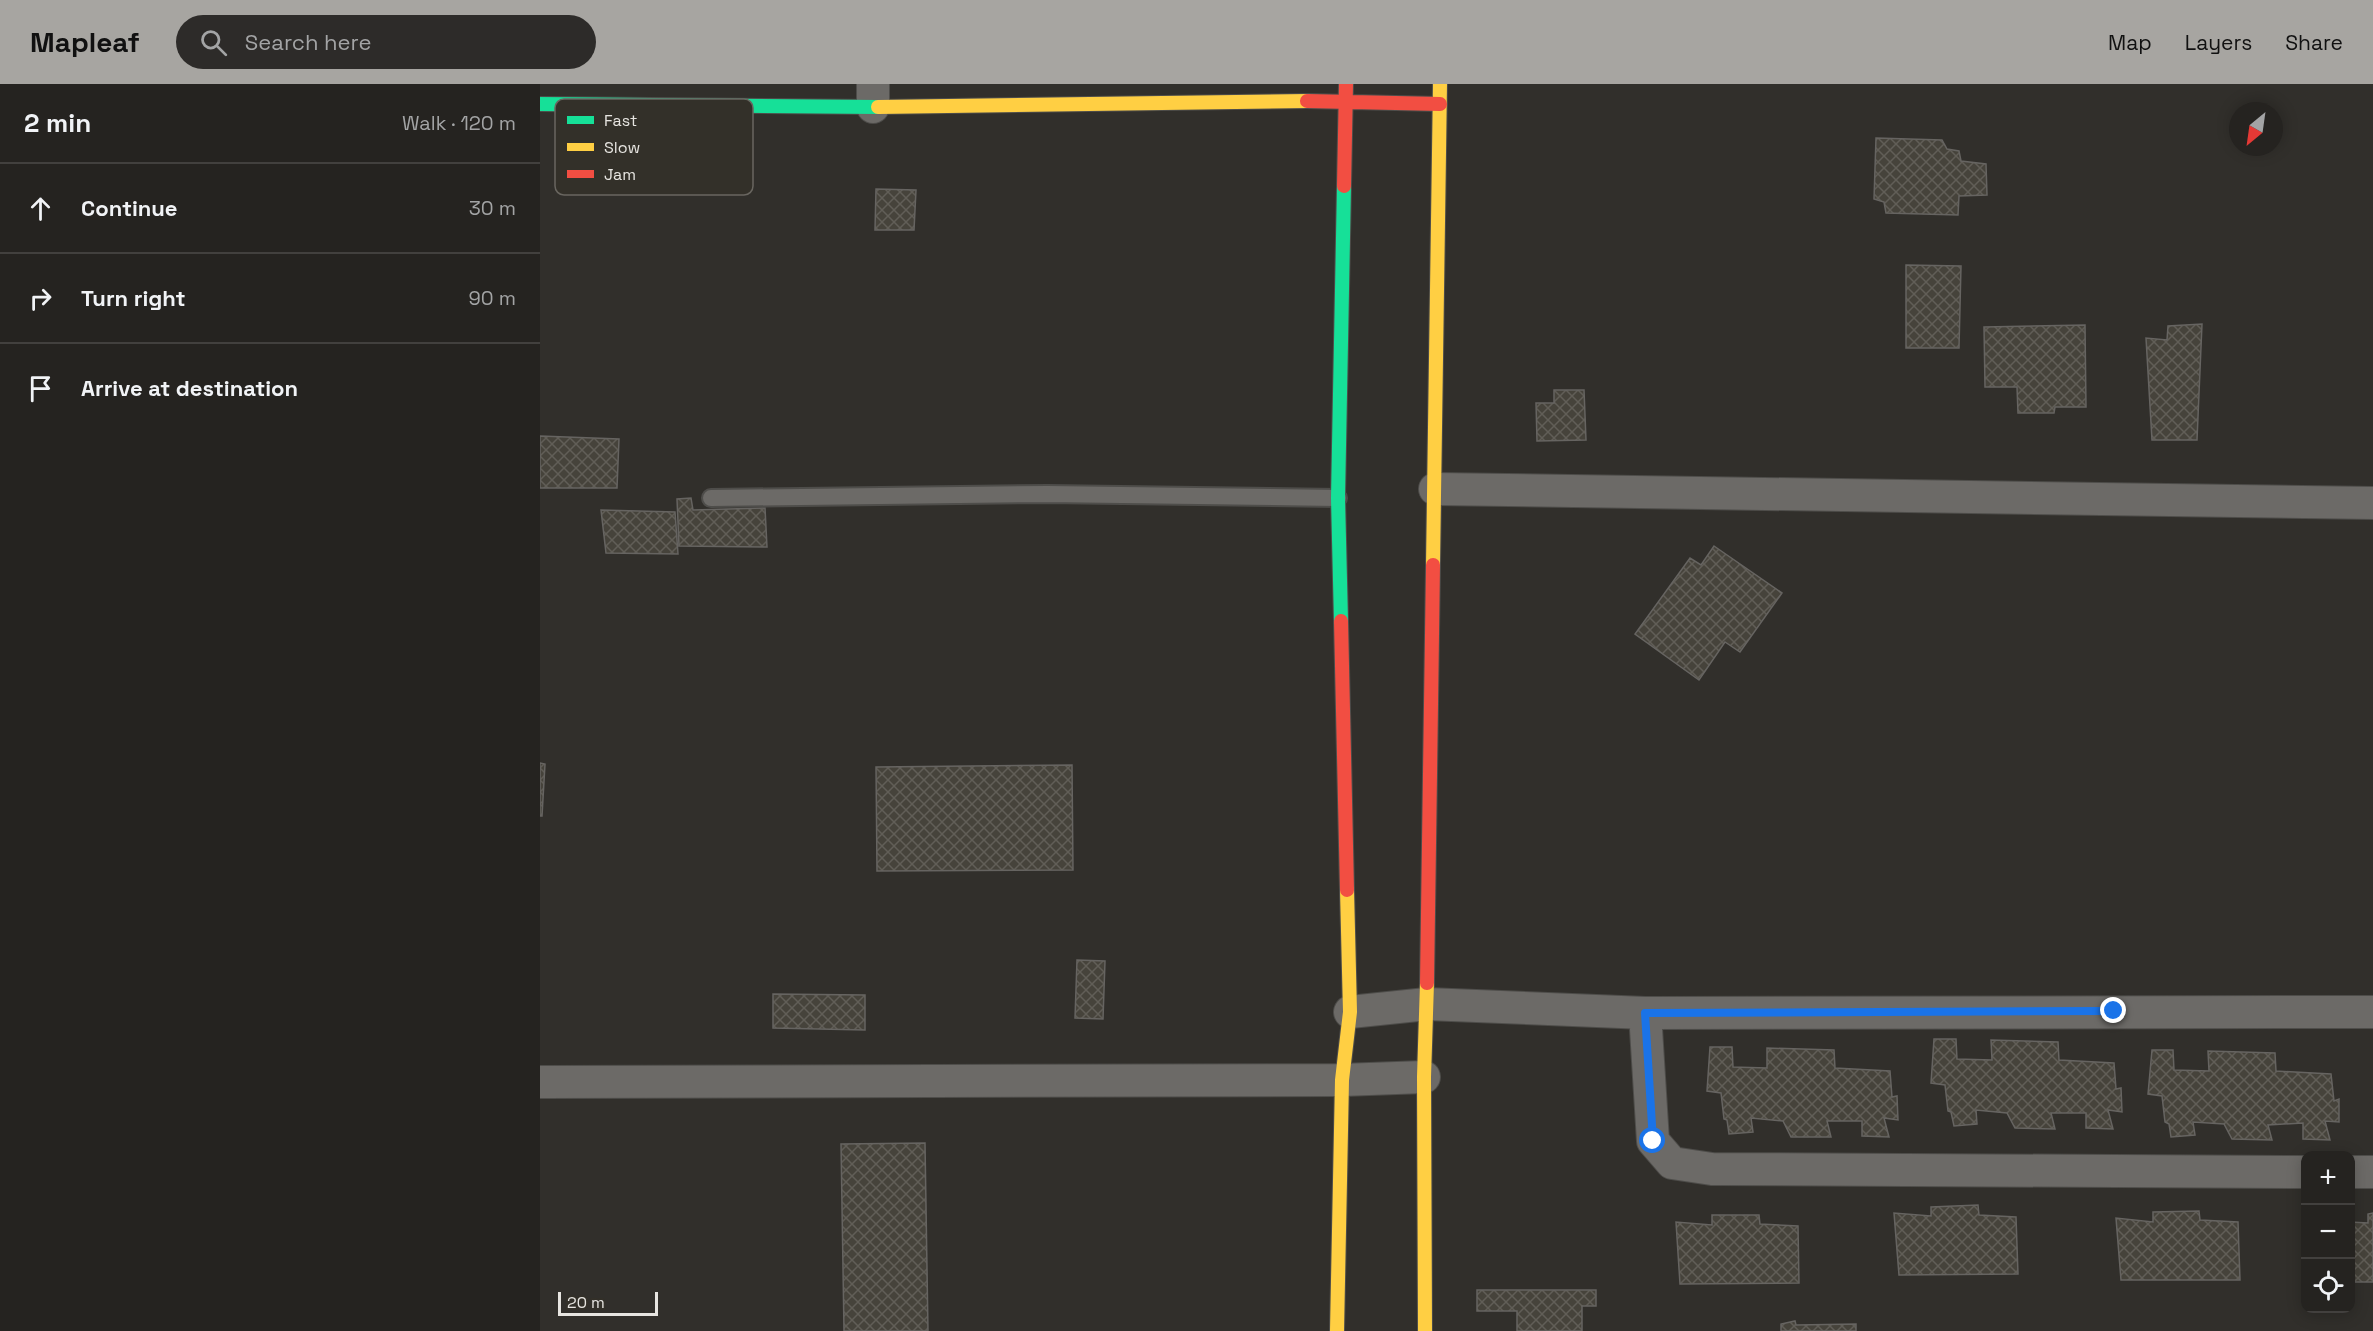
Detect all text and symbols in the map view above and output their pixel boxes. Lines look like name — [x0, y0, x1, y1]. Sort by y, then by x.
search box — [176, 15, 596, 69]
text: Mapleaf — [30, 24, 140, 60]
icon: search — [197, 26, 230, 59]
text: Search here — [245, 28, 372, 56]
text: Map — [2108, 29, 2152, 56]
text: Layers — [2185, 29, 2252, 56]
text: Share — [2285, 29, 2343, 56]
legend — [555, 99, 753, 195]
north arrow — [2229, 102, 2283, 156]
text: 2 min — [24, 106, 91, 140]
text: Walk · 120 m — [402, 110, 516, 136]
text: Fast — [604, 110, 637, 131]
text: Slow — [604, 137, 640, 158]
text: Jam — [604, 164, 636, 185]
icon: ahead — [24, 192, 57, 225]
text: Continue — [81, 194, 177, 222]
text: 30 m — [469, 195, 516, 221]
icon: right — [24, 282, 57, 315]
text: Turn right — [81, 284, 186, 312]
text: 90 m — [469, 285, 516, 311]
icon: arrive — [24, 372, 57, 405]
text: Arrive at destination — [81, 374, 298, 402]
route end — [2100, 997, 2126, 1023]
route start — [1639, 1127, 1665, 1153]
map controls — [2301, 1151, 2355, 1313]
button: + — [2301, 1151, 2355, 1205]
button: − — [2301, 1205, 2355, 1259]
button: locate — [2301, 1259, 2355, 1313]
scale bar — [558, 1289, 658, 1316]
text: 20 m — [567, 1292, 605, 1313]

